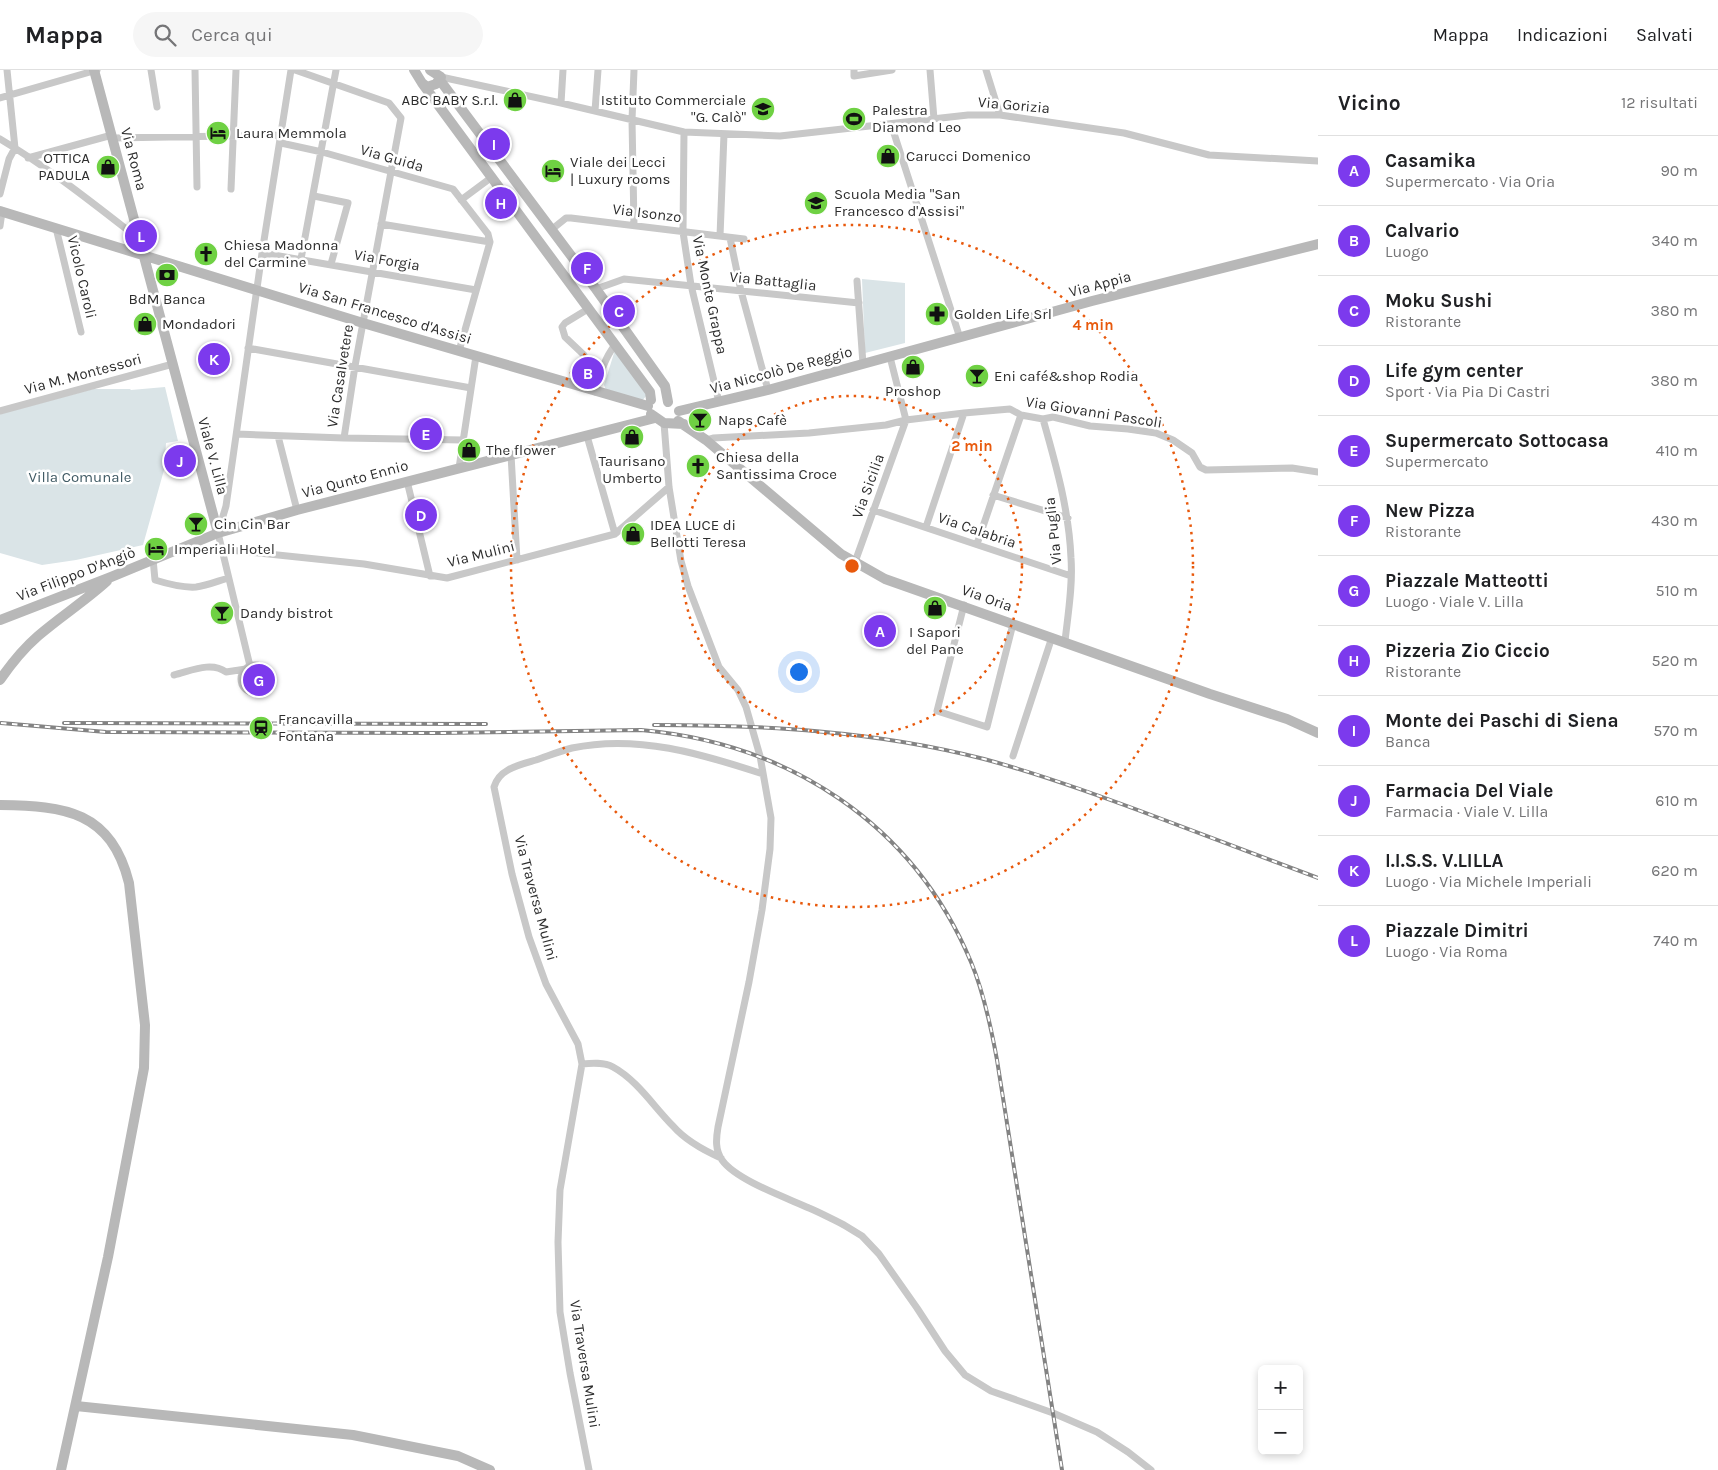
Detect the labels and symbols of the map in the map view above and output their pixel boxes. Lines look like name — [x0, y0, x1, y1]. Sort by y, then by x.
shop icon: ABC BABY S.r.l. — [502, 87, 528, 113]
place label: ABC BABY S.r.l. — [402, 91, 498, 109]
place label: Istituto Commerciale "G. Calò" — [601, 91, 746, 126]
street label: Via Gorizia — [977, 93, 1051, 117]
school or university icon: Istituto Commerciale "G. Calò" — [750, 96, 776, 122]
place label: Palestra Diamond Leo — [872, 101, 961, 136]
sports icon: Palestra Diamond Leo — [841, 106, 867, 132]
hotel icon: Laura Memmola — [205, 120, 231, 146]
place label: Laura Memmola — [236, 124, 347, 142]
pin: I — [478, 125, 510, 163]
street label: Via Roma — [117, 126, 151, 192]
street label: Via Guida — [358, 140, 426, 176]
shop icon: Carucci Domenico — [875, 143, 901, 169]
place label: Carucci Domenico — [906, 147, 1031, 165]
place label: OTTICA PADULA — [38, 149, 90, 184]
place label: Viale dei Lecci | Luxury rooms — [570, 153, 670, 188]
shop icon: OTTICA PADULA — [95, 154, 121, 180]
hotel icon: Viale dei Lecci | Luxury rooms — [540, 158, 566, 184]
pin: H — [485, 184, 517, 222]
place label: Scuola Media "San Francesco d'Assisi" — [834, 185, 965, 220]
school or university icon: Scuola Media "San Francesco d'Assisi" — [803, 190, 829, 216]
street label: Via Isonzo — [611, 200, 683, 226]
pin: L — [125, 217, 157, 255]
street label: Vicolo Caroli — [64, 234, 100, 320]
street label: Via Monte Grappa — [689, 234, 731, 356]
place label: Chiesa Madonna del Carmine — [224, 236, 339, 271]
church icon: Chiesa Madonna del Carmine — [193, 241, 219, 267]
street label: Via Forgia — [353, 245, 421, 275]
pin: F — [571, 249, 603, 287]
bank icon: BdM Banca — [154, 262, 180, 288]
street label: Via Battaglia — [729, 267, 817, 295]
street label: Via Appia — [1067, 267, 1133, 301]
street label: Via San Francesco d'Assisi — [296, 278, 474, 348]
place label: BdM Banca — [128, 290, 206, 308]
pin: C — [603, 292, 635, 330]
pharmacy icon: Golden Life Srl — [924, 301, 950, 327]
place label: Golden Life Srl — [954, 305, 1052, 323]
shop icon: Mondadori — [132, 311, 158, 337]
place label: Mondadori — [162, 315, 236, 333]
text: 4 min — [1072, 316, 1114, 334]
street label: Via Casalvetere — [323, 323, 357, 429]
pin: K — [198, 340, 230, 378]
street label: Via Niccolò De Reggio — [708, 342, 854, 398]
street label: Via M. Montessori — [22, 350, 144, 398]
pin: B — [572, 354, 604, 392]
shop icon: Proshop — [900, 354, 926, 380]
bar icon: Eni café&shop Rodia — [964, 363, 990, 389]
place label: Eni café&shop Rodia — [994, 367, 1139, 385]
place label: Proshop — [885, 382, 941, 400]
street label: Via Giovanni Pascoli — [1024, 392, 1164, 432]
bar icon: Naps Cafè — [687, 407, 713, 433]
place label: Naps Cafè — [718, 411, 787, 429]
street label: Viale V. Lilla — [194, 415, 232, 497]
pin: E — [410, 415, 442, 453]
shop icon: Taurisano Umberto — [619, 424, 645, 450]
shop icon: The flower — [456, 437, 482, 463]
text: 2 min — [951, 437, 993, 455]
place label: The flower — [486, 441, 556, 459]
pin: J — [164, 442, 196, 480]
place label: Chiesa della Santissima Croce — [716, 448, 837, 483]
street label: Via Sicilia — [848, 451, 888, 521]
place label: Taurisano Umberto — [599, 452, 665, 487]
church icon: Chiesa della Santissima Croce — [685, 453, 711, 479]
street label: Via Qunto Ennio — [300, 456, 410, 502]
park label: Villa Comunale — [29, 468, 131, 486]
pin: D — [405, 496, 437, 534]
street label: Via Puglia — [1041, 496, 1065, 566]
street label: Via Calabria — [935, 508, 1019, 552]
bar icon: Cin Cin Bar — [183, 511, 209, 537]
place label: Cin Cin Bar — [214, 515, 290, 533]
place label: IDEA LUCE di Bellotti Teresa — [650, 516, 746, 551]
shop icon: IDEA LUCE di Bellotti Teresa — [620, 521, 646, 547]
hotel icon: Imperiali Hotel — [143, 536, 169, 562]
street label: Via Mulini — [445, 537, 517, 571]
place label: Imperiali Hotel — [174, 540, 275, 558]
street label: Via Filippo D'Angiò — [14, 543, 138, 605]
centre of rings — [843, 557, 861, 575]
street label: Via Oria — [959, 581, 1015, 615]
shop icon: I Sapori del Pane — [922, 595, 948, 621]
bar icon: Dandy bistrot — [209, 600, 235, 626]
place label: Dandy bistrot — [240, 604, 333, 622]
pin: A — [864, 612, 896, 650]
place label: I Sapori del Pane — [906, 623, 964, 658]
your location — [786, 659, 812, 685]
pin: G — [243, 661, 275, 699]
place label: Francavilla Fontana — [278, 710, 353, 745]
station icon: Francavilla Fontana — [248, 715, 274, 741]
street label: Via Traversa Mulini — [511, 833, 561, 963]
street label: Via Traversa Mulini — [566, 1299, 604, 1429]

